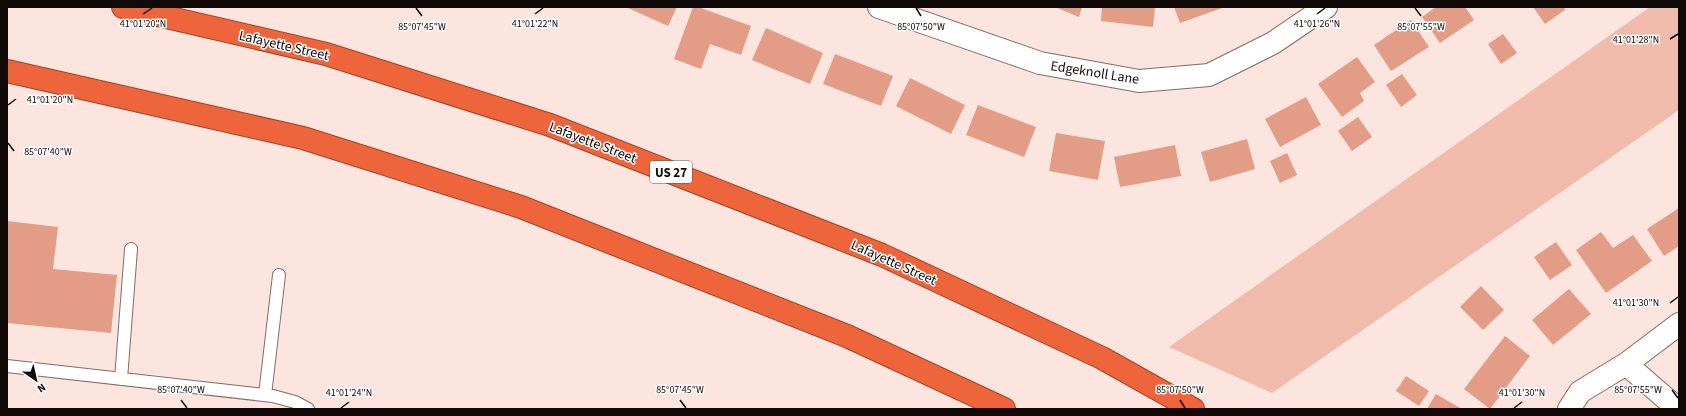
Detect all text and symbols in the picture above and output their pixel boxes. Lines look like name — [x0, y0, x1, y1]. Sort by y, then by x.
text: 41°01'20"N — [120, 17, 166, 31]
text: 41°01'22"N — [512, 17, 558, 31]
text: 41°01'26"N — [1294, 17, 1340, 31]
text: 85°07'45"W — [398, 20, 446, 34]
text: 85°07'50"W — [897, 20, 945, 34]
text: 85°07'55"W — [1397, 20, 1445, 34]
street label: Lafayette Street — [237, 26, 331, 66]
text: 41°01'28"N — [1613, 33, 1659, 47]
street label: Edgeknoll Lane — [1049, 56, 1141, 90]
text: 41°01'20"N — [27, 93, 73, 107]
street label: Lafayette Street — [546, 117, 639, 169]
text: 85°07'40"W — [24, 145, 72, 159]
road number: US 27 — [650, 161, 692, 183]
street label: Lafayette Street — [848, 235, 940, 291]
text: 41°01'30"N — [1613, 296, 1659, 310]
north arrow — [16, 360, 56, 400]
text: N — [34, 380, 49, 396]
text: 85°07'40"W — [157, 383, 205, 397]
text: 85°07'45"W — [656, 383, 704, 397]
text: 85°07'50"W — [1156, 383, 1204, 397]
text: 85°07'55"W — [1614, 383, 1662, 397]
text: 41°01'24"N — [326, 386, 372, 400]
text: 41°01'30"N — [1499, 386, 1545, 400]

